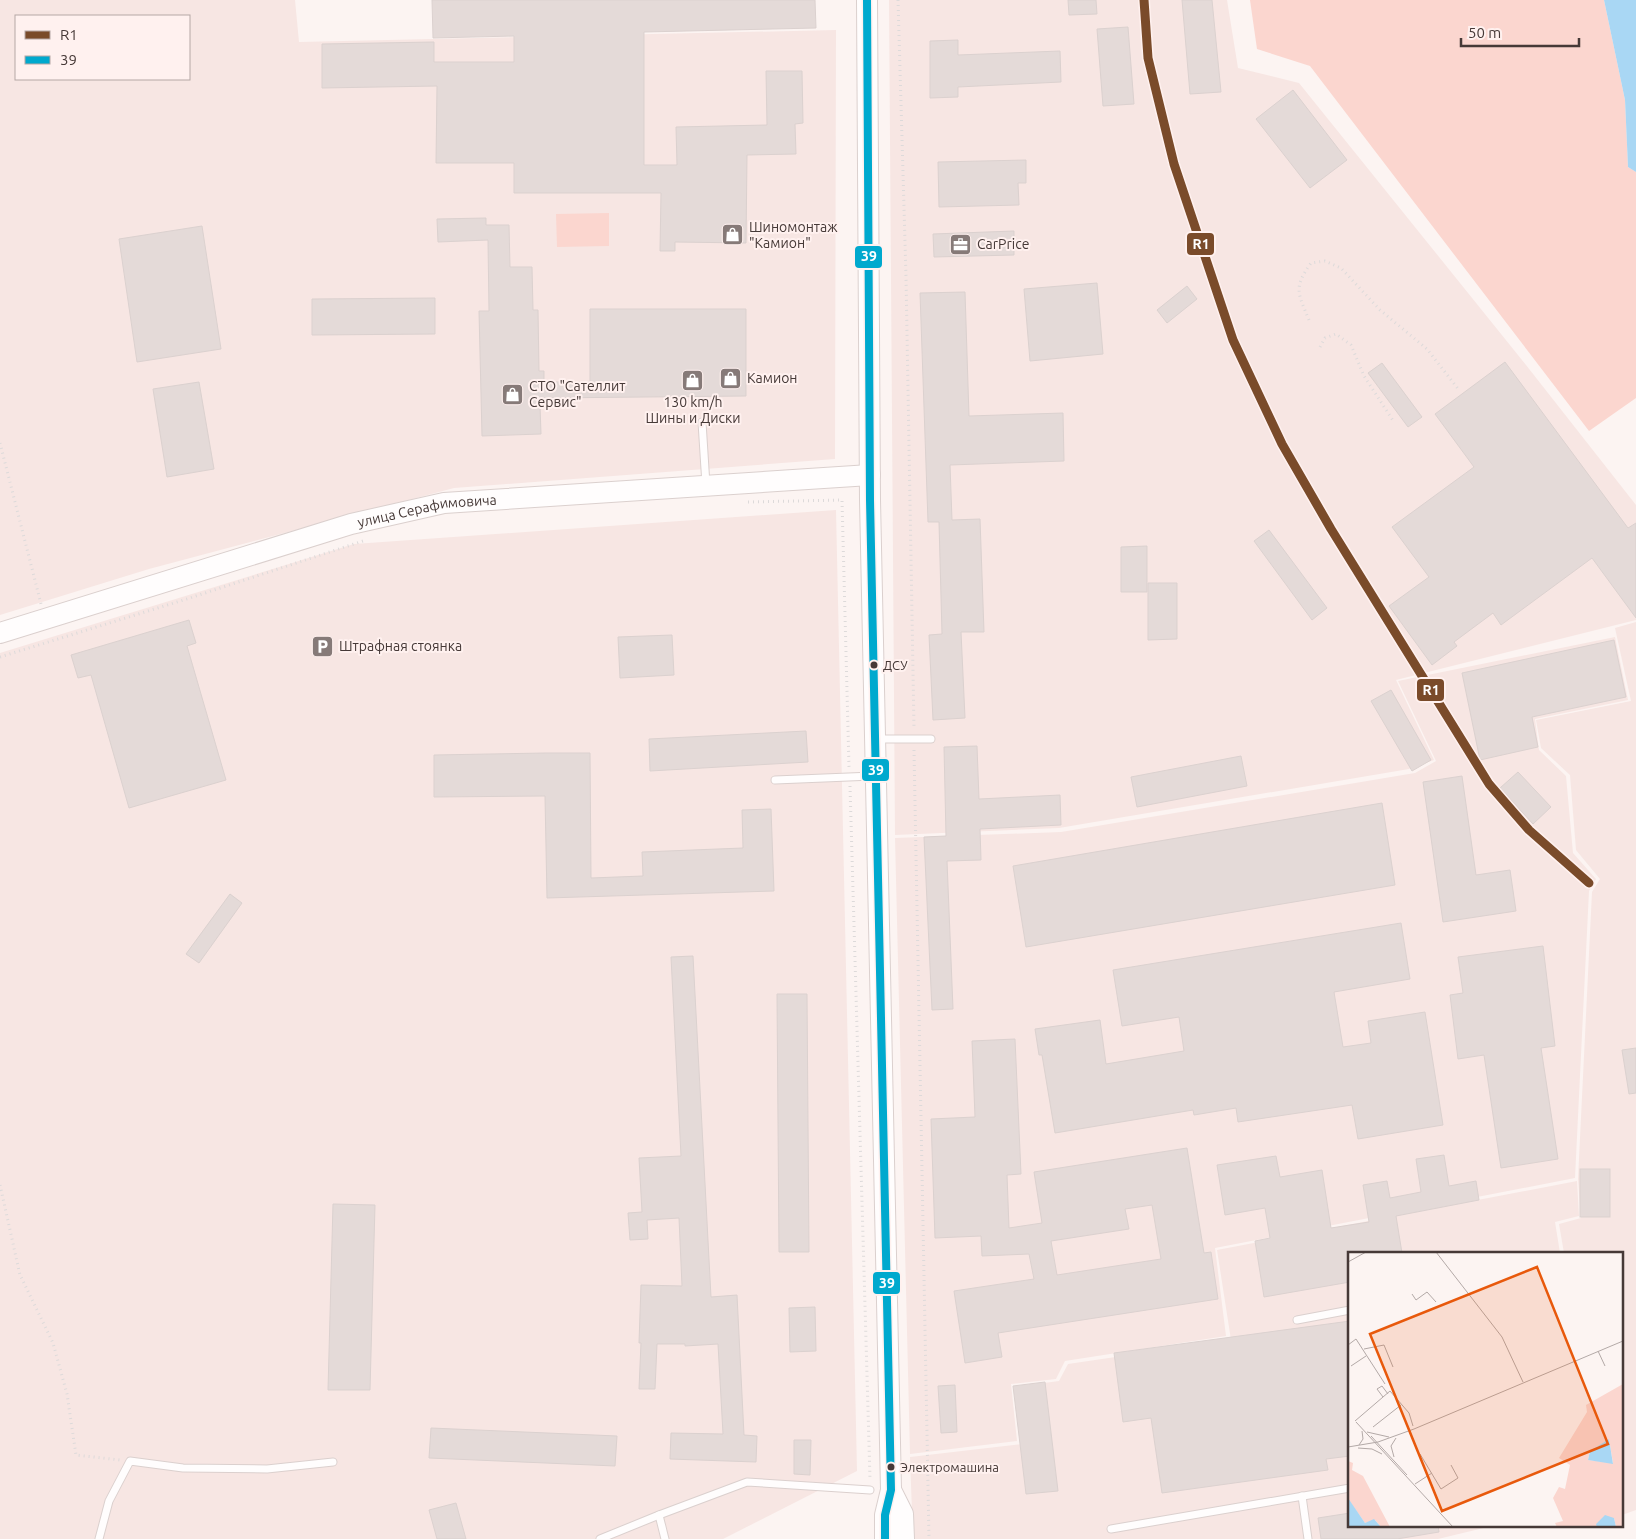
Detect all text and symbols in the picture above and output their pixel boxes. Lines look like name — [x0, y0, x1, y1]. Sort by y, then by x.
legend — [15, 15, 190, 80]
scale bar — [1461, 15, 1578, 47]
text: 50 m — [1468, 24, 1501, 41]
text: R1 — [60, 26, 78, 43]
text: 39 — [60, 51, 77, 68]
place label: Шиномонтаж "Камион" — [749, 219, 838, 251]
shop icon: Шиномонтаж "Камион" — [721, 223, 745, 247]
office icon: CarPrice — [949, 232, 973, 256]
line badge: R1 — [1186, 232, 1215, 256]
place label: CarPrice — [977, 236, 1029, 252]
text: R1 — [1192, 236, 1210, 252]
line badge: 39 — [854, 245, 883, 269]
text: 39 — [861, 248, 877, 264]
shop icon: Камион — [719, 366, 743, 390]
shop icon: 130 km/h Шины и Диски — [681, 368, 705, 392]
place label: Камион — [747, 370, 798, 386]
place label: СТО "Сателлит Сервис" — [529, 378, 626, 410]
shop icon: СТО "Сателлит Сервис" — [501, 382, 525, 406]
place label: 130 km/h Шины и Диски — [645, 394, 741, 426]
street label: улица Серафимовича — [356, 492, 497, 530]
parking icon: Штрафная стоянка — [311, 634, 335, 658]
place label: Штрафная стоянка — [339, 638, 462, 654]
place label: ДСУ — [883, 658, 908, 672]
marker: ДСУ — [869, 660, 879, 670]
line badge: R1 — [1416, 678, 1445, 702]
text: R1 — [1422, 682, 1440, 698]
line badge: 39 — [861, 758, 890, 782]
text: 39 — [868, 762, 884, 778]
inset map — [1348, 1252, 1624, 1526]
line badge: 39 — [872, 1271, 901, 1295]
text: 39 — [879, 1275, 895, 1291]
place label: Электромашина — [900, 1460, 999, 1474]
marker: Электромашина — [886, 1462, 896, 1472]

